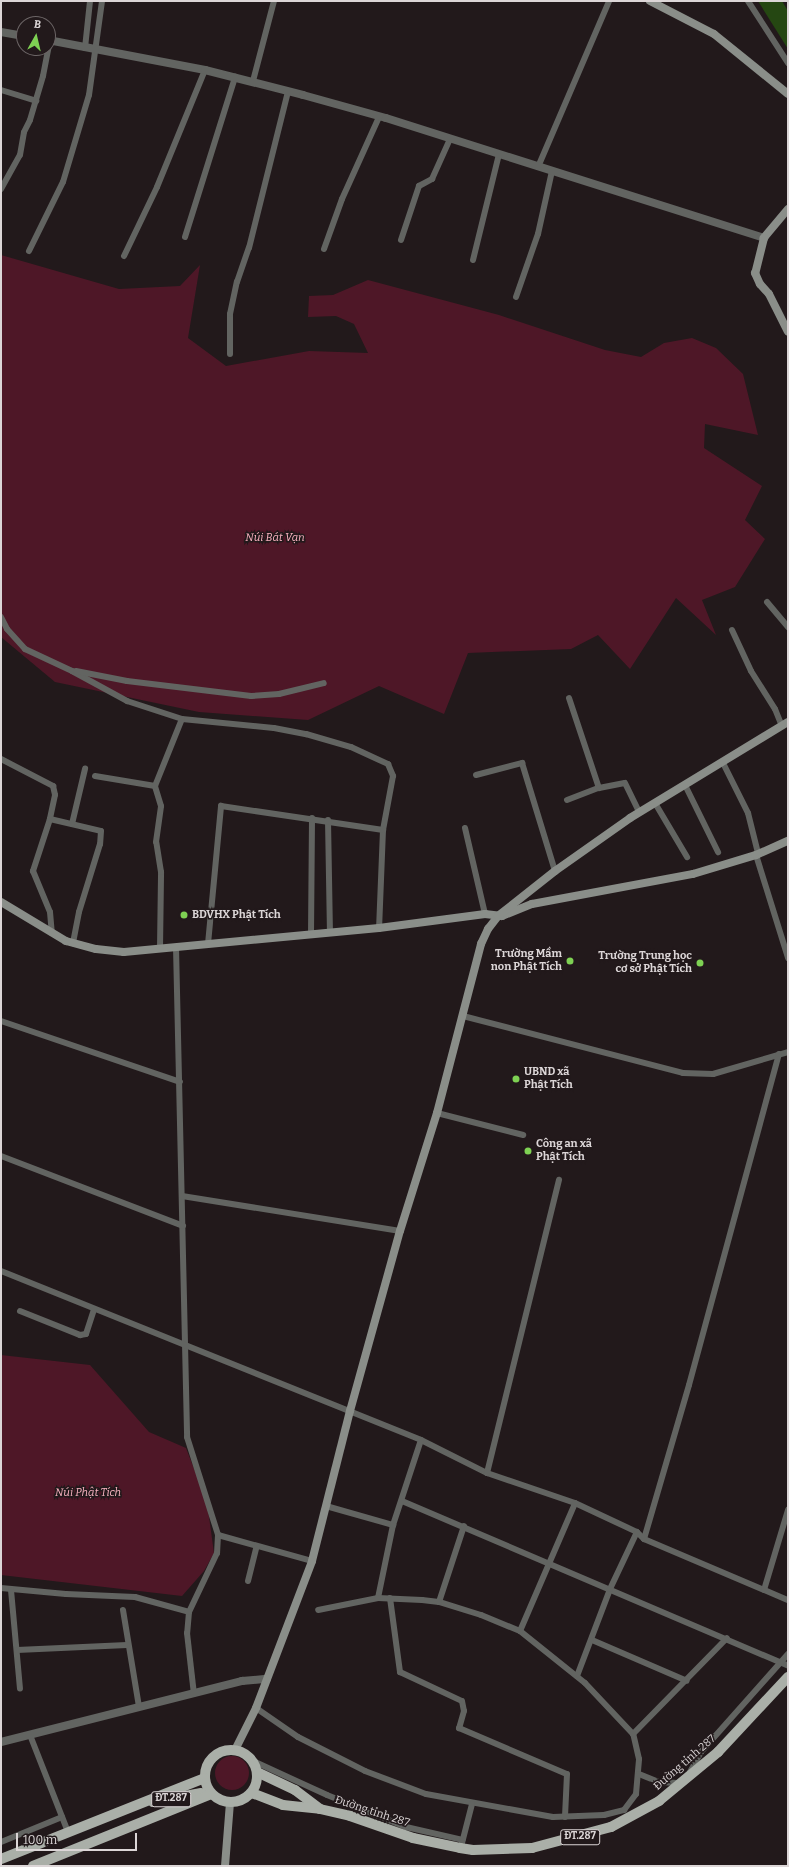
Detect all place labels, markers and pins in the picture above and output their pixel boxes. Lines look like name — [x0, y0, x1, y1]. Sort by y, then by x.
place label: BDVHX Phật Tích — [192, 908, 281, 922]
marker: BDVHX Phật Tích — [179, 910, 189, 920]
place label: Trường Mầm non Phật Tích — [491, 948, 562, 974]
place label: Trường Trung học cơ sở Phật Tích — [598, 950, 692, 976]
marker: Trường Mầm non Phật Tích — [565, 956, 575, 966]
marker: Trường Trung học cơ sở Phật Tích — [695, 958, 705, 968]
place label: UBND xã Phật Tích — [524, 1066, 573, 1092]
marker: UBND xã Phật Tích — [511, 1074, 521, 1084]
place label: Công an xã Phật Tích — [536, 1138, 592, 1164]
marker: Công an xã Phật Tích — [523, 1146, 533, 1156]

